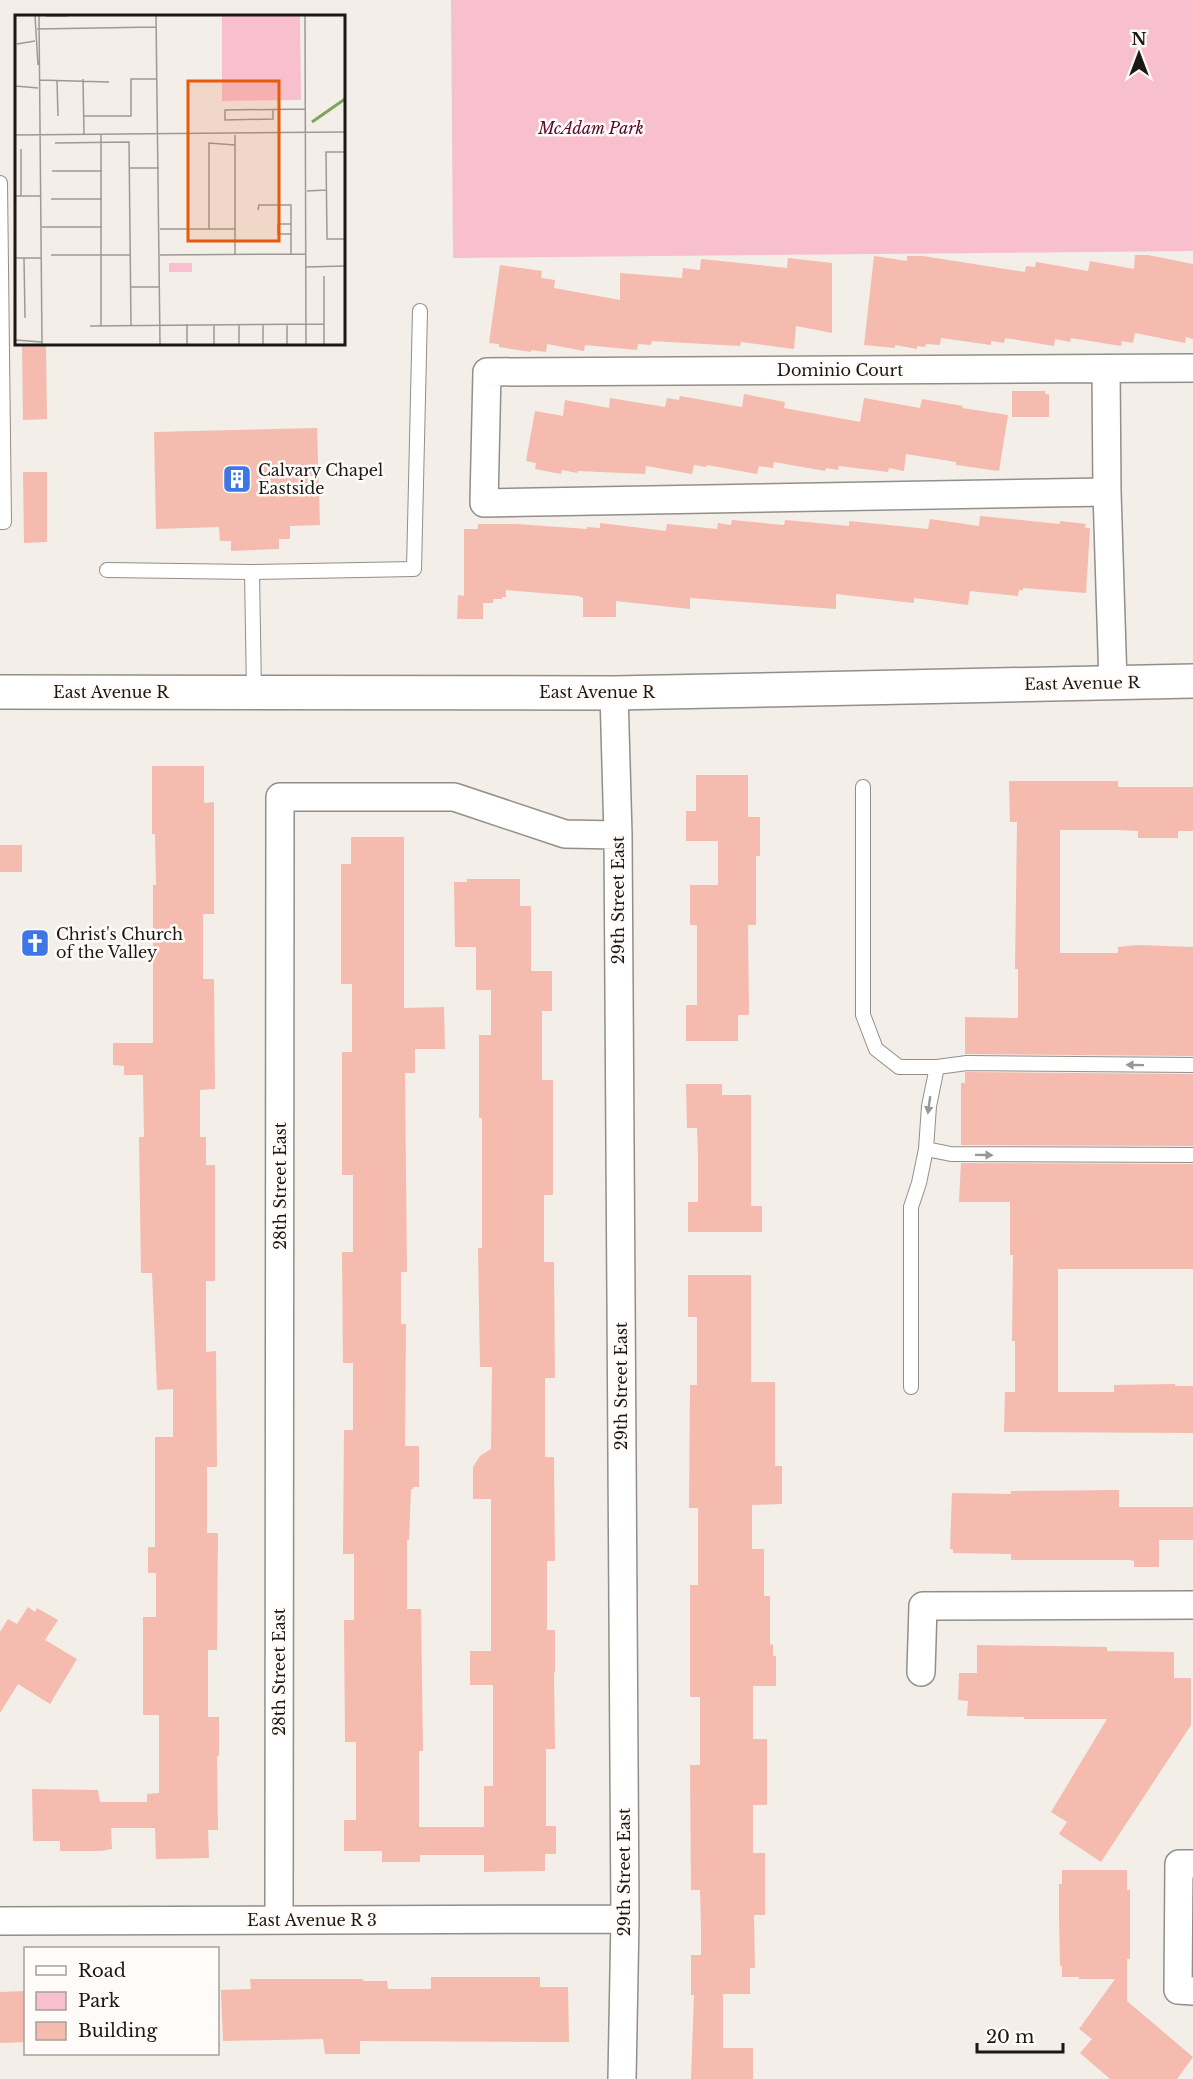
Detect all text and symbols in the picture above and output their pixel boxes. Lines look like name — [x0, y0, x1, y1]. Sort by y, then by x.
inset map — [15, 15, 345, 345]
north arrow — [1109, 24, 1169, 84]
text: N — [1131, 29, 1147, 49]
park label: McAdam Park — [537, 118, 644, 138]
street label: Dominio Court — [777, 360, 903, 380]
place label: Calvary Chapel Eastside — [258, 460, 383, 498]
building icon: Calvary Chapel Eastside — [221, 463, 253, 495]
street label: East Avenue R — [1024, 672, 1141, 694]
street label: East Avenue R — [53, 682, 170, 702]
street label: East Avenue R — [539, 682, 656, 702]
street label: 29th Street East — [608, 836, 628, 964]
place label: Christ's Church of the Valley — [56, 924, 183, 962]
church icon: Christ's Church of the Valley — [19, 927, 51, 959]
one-way arrow — [1125, 1060, 1144, 1070]
one-way arrow — [925, 1095, 934, 1114]
street label: 28th Street East — [270, 1122, 290, 1250]
one-way arrow — [974, 1150, 993, 1159]
street label: 29th Street East — [611, 1322, 631, 1450]
street label: 28th Street East — [269, 1608, 289, 1736]
street label: 29th Street East — [614, 1808, 634, 1936]
street label: East Avenue R 3 — [247, 1910, 377, 1930]
legend — [24, 1947, 219, 2055]
text: Road — [78, 1960, 126, 1982]
text: Park — [78, 1990, 120, 2012]
scale bar — [977, 2016, 1062, 2054]
text: Building — [78, 2020, 157, 2042]
text: 20 m — [986, 2026, 1034, 2048]

